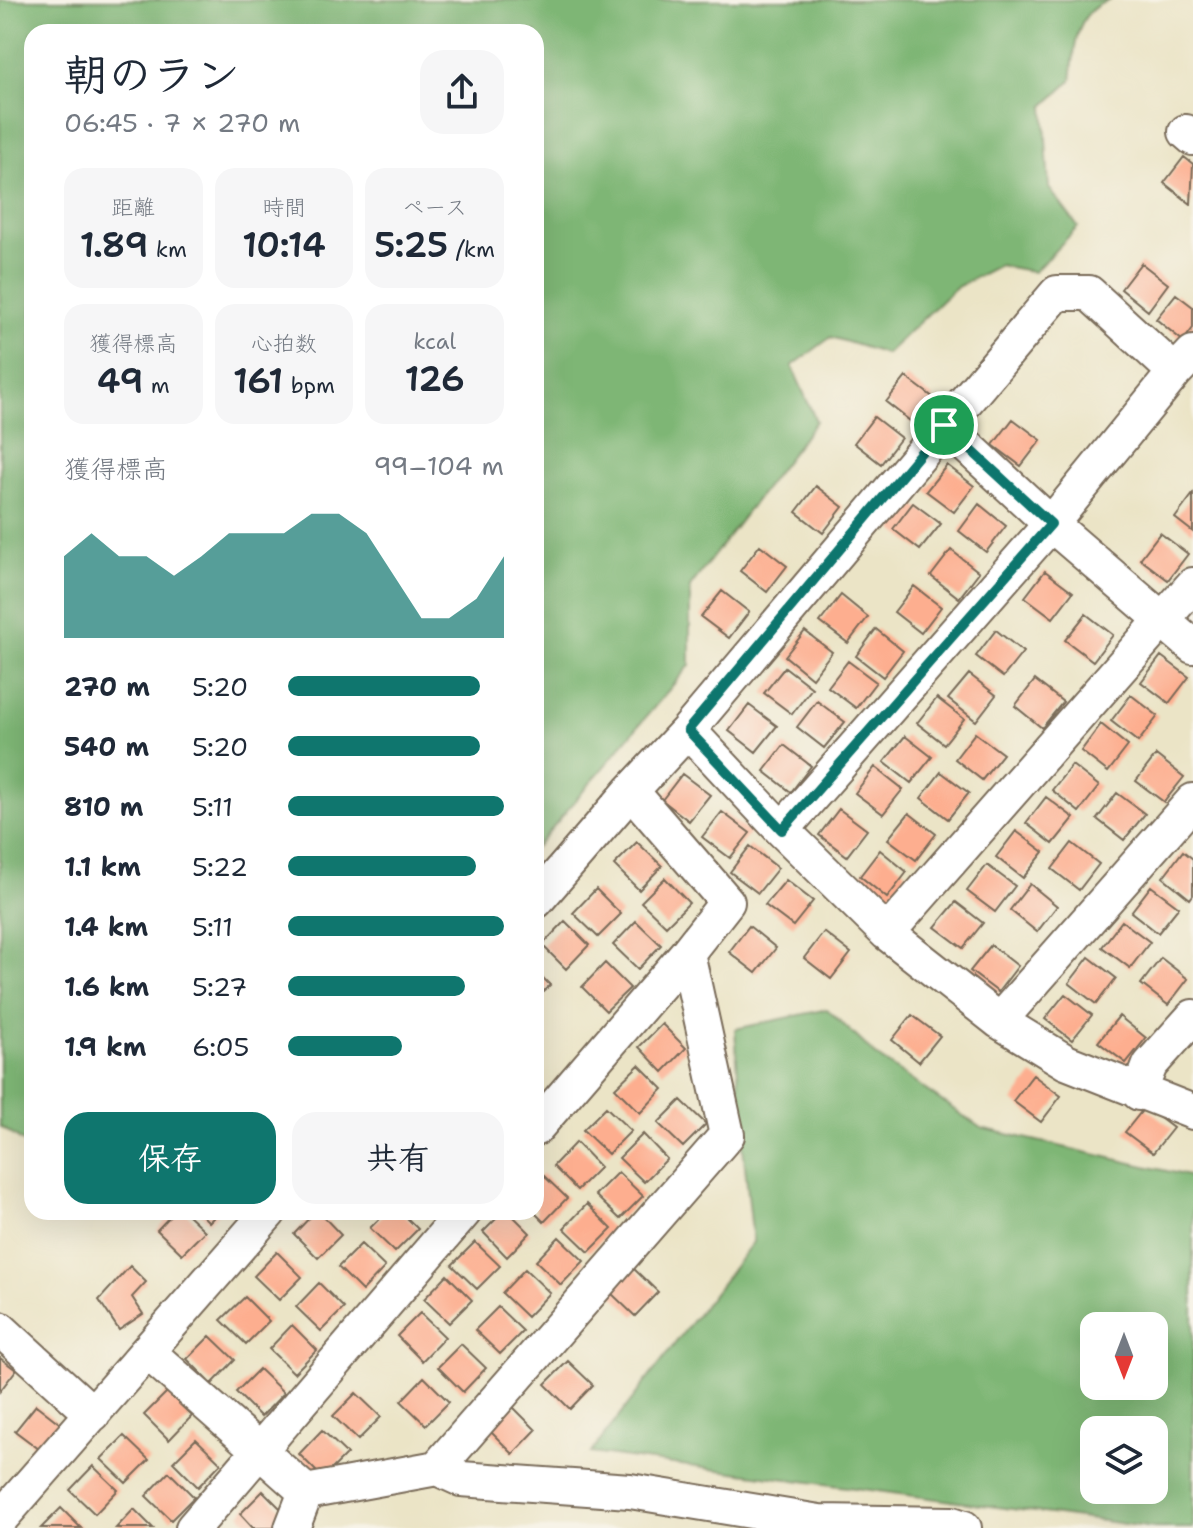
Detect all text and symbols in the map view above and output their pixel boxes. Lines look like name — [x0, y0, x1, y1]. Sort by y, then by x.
text: 朝のラン — [64, 45, 240, 104]
button: share — [420, 50, 504, 134]
text: 06:45 · 7 × 270 m — [64, 105, 301, 140]
text: 距離 — [111, 193, 155, 222]
text: 時間 — [262, 193, 306, 222]
text: ペース — [402, 193, 467, 222]
text: 1.89 — [80, 222, 148, 268]
text: 10:14 — [242, 222, 326, 268]
text: 5:25 — [374, 222, 448, 268]
text: km — [148, 235, 187, 264]
text: /km — [448, 235, 495, 264]
text: kcal — [413, 327, 456, 356]
text: 獲得標高 — [89, 329, 177, 358]
text: 心拍数 — [251, 329, 317, 358]
text: 126 — [404, 356, 465, 402]
text: 49 — [97, 358, 143, 404]
text: 161 — [233, 358, 283, 404]
text: m — [143, 371, 170, 400]
text: bpm — [283, 371, 335, 400]
pin — [910, 391, 978, 459]
icon: arrive — [922, 403, 966, 447]
text: 99–104 m — [373, 448, 504, 483]
text: 獲得標高 — [64, 451, 168, 486]
text: 270 m — [64, 669, 150, 704]
text: 5:20 — [192, 669, 248, 704]
text: 540 m — [64, 729, 149, 764]
text: 5:20 — [192, 729, 248, 764]
text: 810 m — [64, 789, 144, 824]
text: 5:11 — [192, 789, 233, 824]
text: 1.1 km — [64, 849, 141, 884]
text: 5:22 — [192, 849, 248, 884]
text: 1.4 km — [64, 909, 148, 944]
text: 5:11 — [192, 909, 233, 944]
text: 1.6 km — [64, 969, 149, 1004]
text: 5:27 — [192, 969, 247, 1004]
text: 1.9 km — [64, 1029, 146, 1064]
text: 6:05 — [192, 1029, 249, 1064]
button: 保存 — [64, 1112, 276, 1204]
button: 共有 — [292, 1112, 504, 1204]
north arrow — [1080, 1312, 1168, 1400]
map controls — [1080, 1312, 1168, 1504]
button: layers — [1080, 1416, 1168, 1504]

